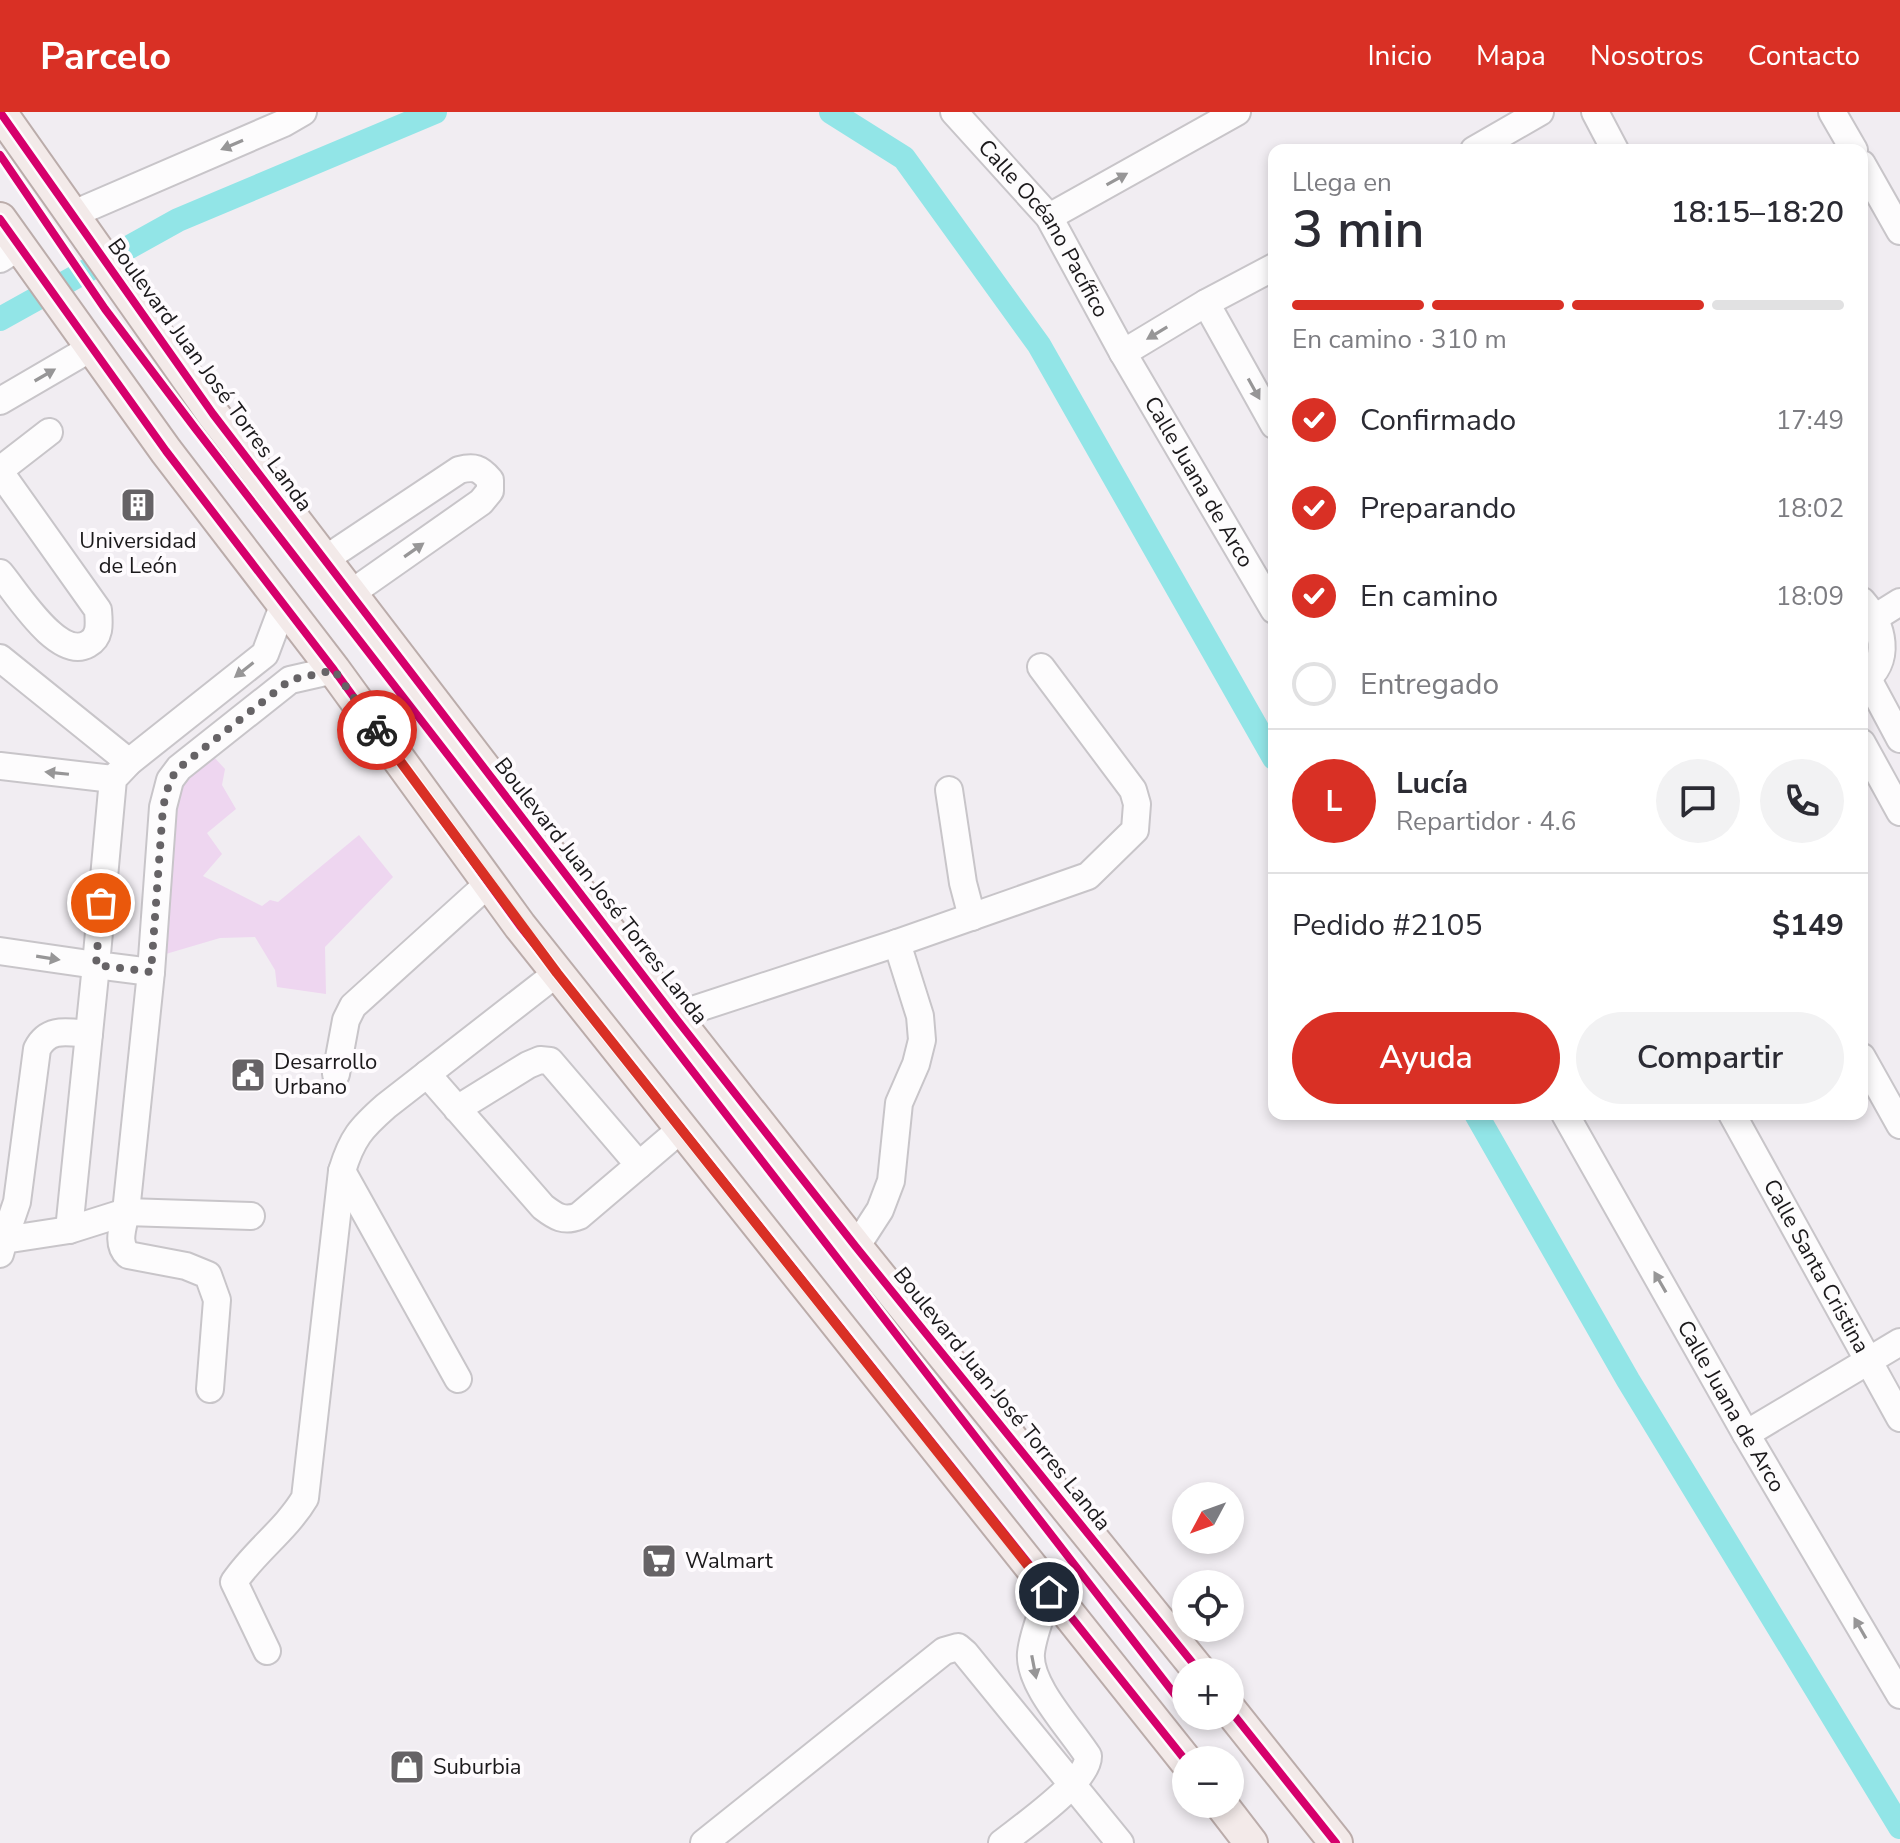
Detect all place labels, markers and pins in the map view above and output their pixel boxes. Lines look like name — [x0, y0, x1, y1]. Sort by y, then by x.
building icon: Universidad de León — [119, 486, 157, 524]
place label: Universidad de León — [79, 526, 197, 581]
pin — [67, 869, 135, 937]
place label: Desarrollo Urbano — [274, 1047, 377, 1102]
public building icon: Desarrollo Urbano — [229, 1056, 267, 1094]
supermarket icon: Walmart — [640, 1542, 678, 1580]
place label: Walmart — [685, 1546, 773, 1576]
pin — [1015, 1558, 1083, 1626]
shop icon: Suburbia — [388, 1748, 426, 1786]
place label: Suburbia — [433, 1752, 522, 1782]

